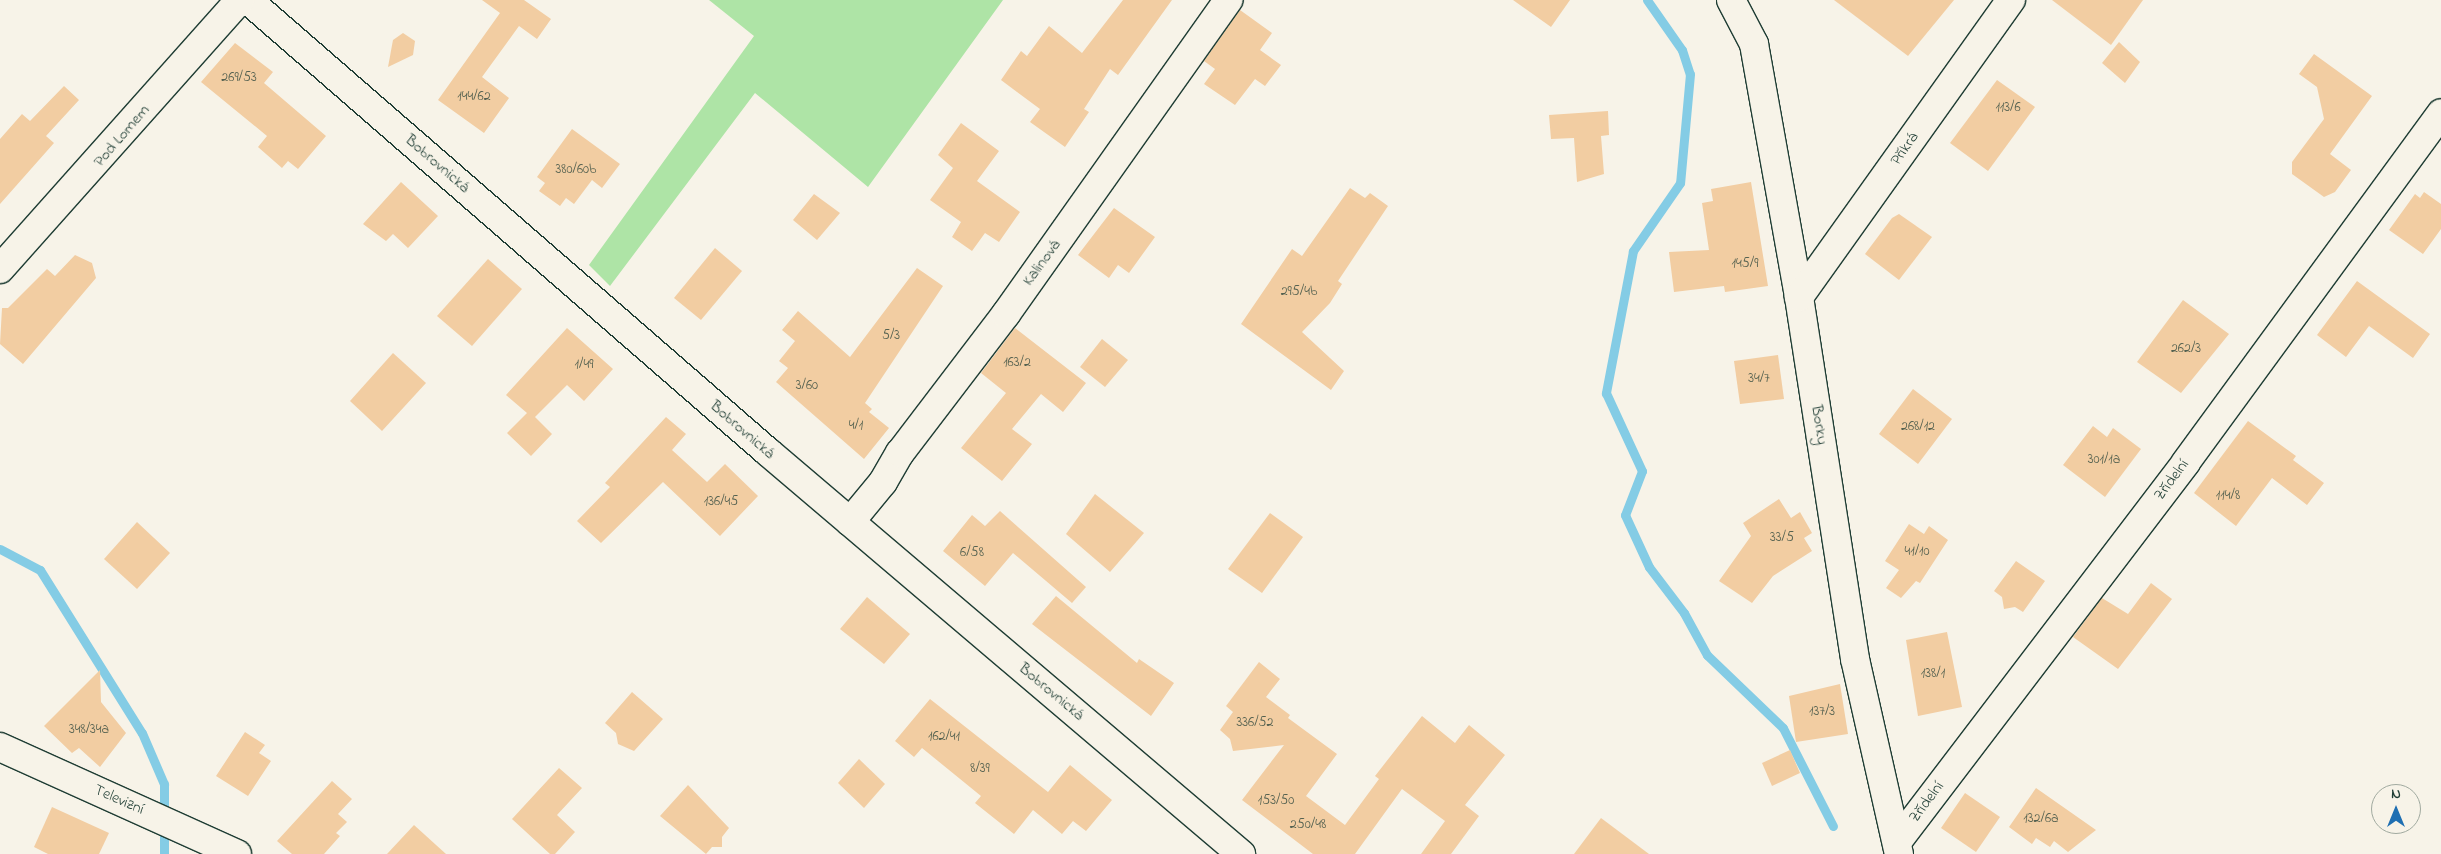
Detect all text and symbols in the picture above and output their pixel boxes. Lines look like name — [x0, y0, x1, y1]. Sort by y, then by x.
house number: 269/53 — [221, 70, 257, 86]
house number: 144/62 — [457, 89, 491, 105]
house number: 113/6 — [1995, 100, 2021, 116]
street label: Pod Lomem — [90, 101, 154, 171]
street label: Příkrá — [1887, 129, 1923, 169]
street label: Bobrovnická — [401, 131, 473, 197]
house number: 380/60b — [555, 162, 597, 178]
street label: Kalinová — [1019, 236, 1065, 290]
house number: 145/9 — [1732, 256, 1758, 272]
house number: 295/4b — [1281, 284, 1317, 300]
house number: 5/3 — [882, 328, 900, 344]
house number: 262/3 — [2171, 341, 2201, 357]
house number: 163/2 — [1003, 355, 1031, 371]
house number: 1/49 — [575, 357, 593, 373]
house number: 34/7 — [1748, 371, 1770, 387]
house number: 3/60 — [796, 378, 818, 394]
street label: Bobrovnická — [706, 397, 778, 463]
street label: Borky — [1806, 404, 1832, 446]
house number: 4/1 — [849, 418, 863, 434]
house number: 268/12 — [1901, 419, 1935, 435]
house number: 301/1a — [2088, 452, 2120, 468]
street label: Zřídelní — [2150, 456, 2194, 504]
house number: 114/8 — [2216, 488, 2240, 504]
house number: 136/45 — [704, 494, 738, 510]
house number: 33/5 — [1770, 530, 1794, 546]
house number: 41/10 — [1904, 544, 1930, 560]
house number: 6/58 — [960, 545, 984, 561]
street label: Bobrovnická — [1014, 659, 1088, 725]
house number: 138/1 — [1921, 666, 1945, 682]
house number: 137/3 — [1809, 704, 1835, 720]
house number: 336/52 — [1236, 715, 1274, 731]
house number: 348/34a — [69, 722, 109, 738]
house number: 162/41 — [928, 729, 960, 745]
house number: 8/39 — [970, 761, 990, 777]
street label: Zřídelní — [1905, 778, 1949, 826]
street label: Televizní — [91, 781, 147, 819]
north arrow — [2371, 784, 2421, 834]
text: N — [2391, 784, 2401, 805]
house number: 153/50 — [1258, 793, 1294, 809]
house number: 132/6a — [2023, 811, 2059, 827]
house number: 250/48 — [1290, 817, 1326, 833]

